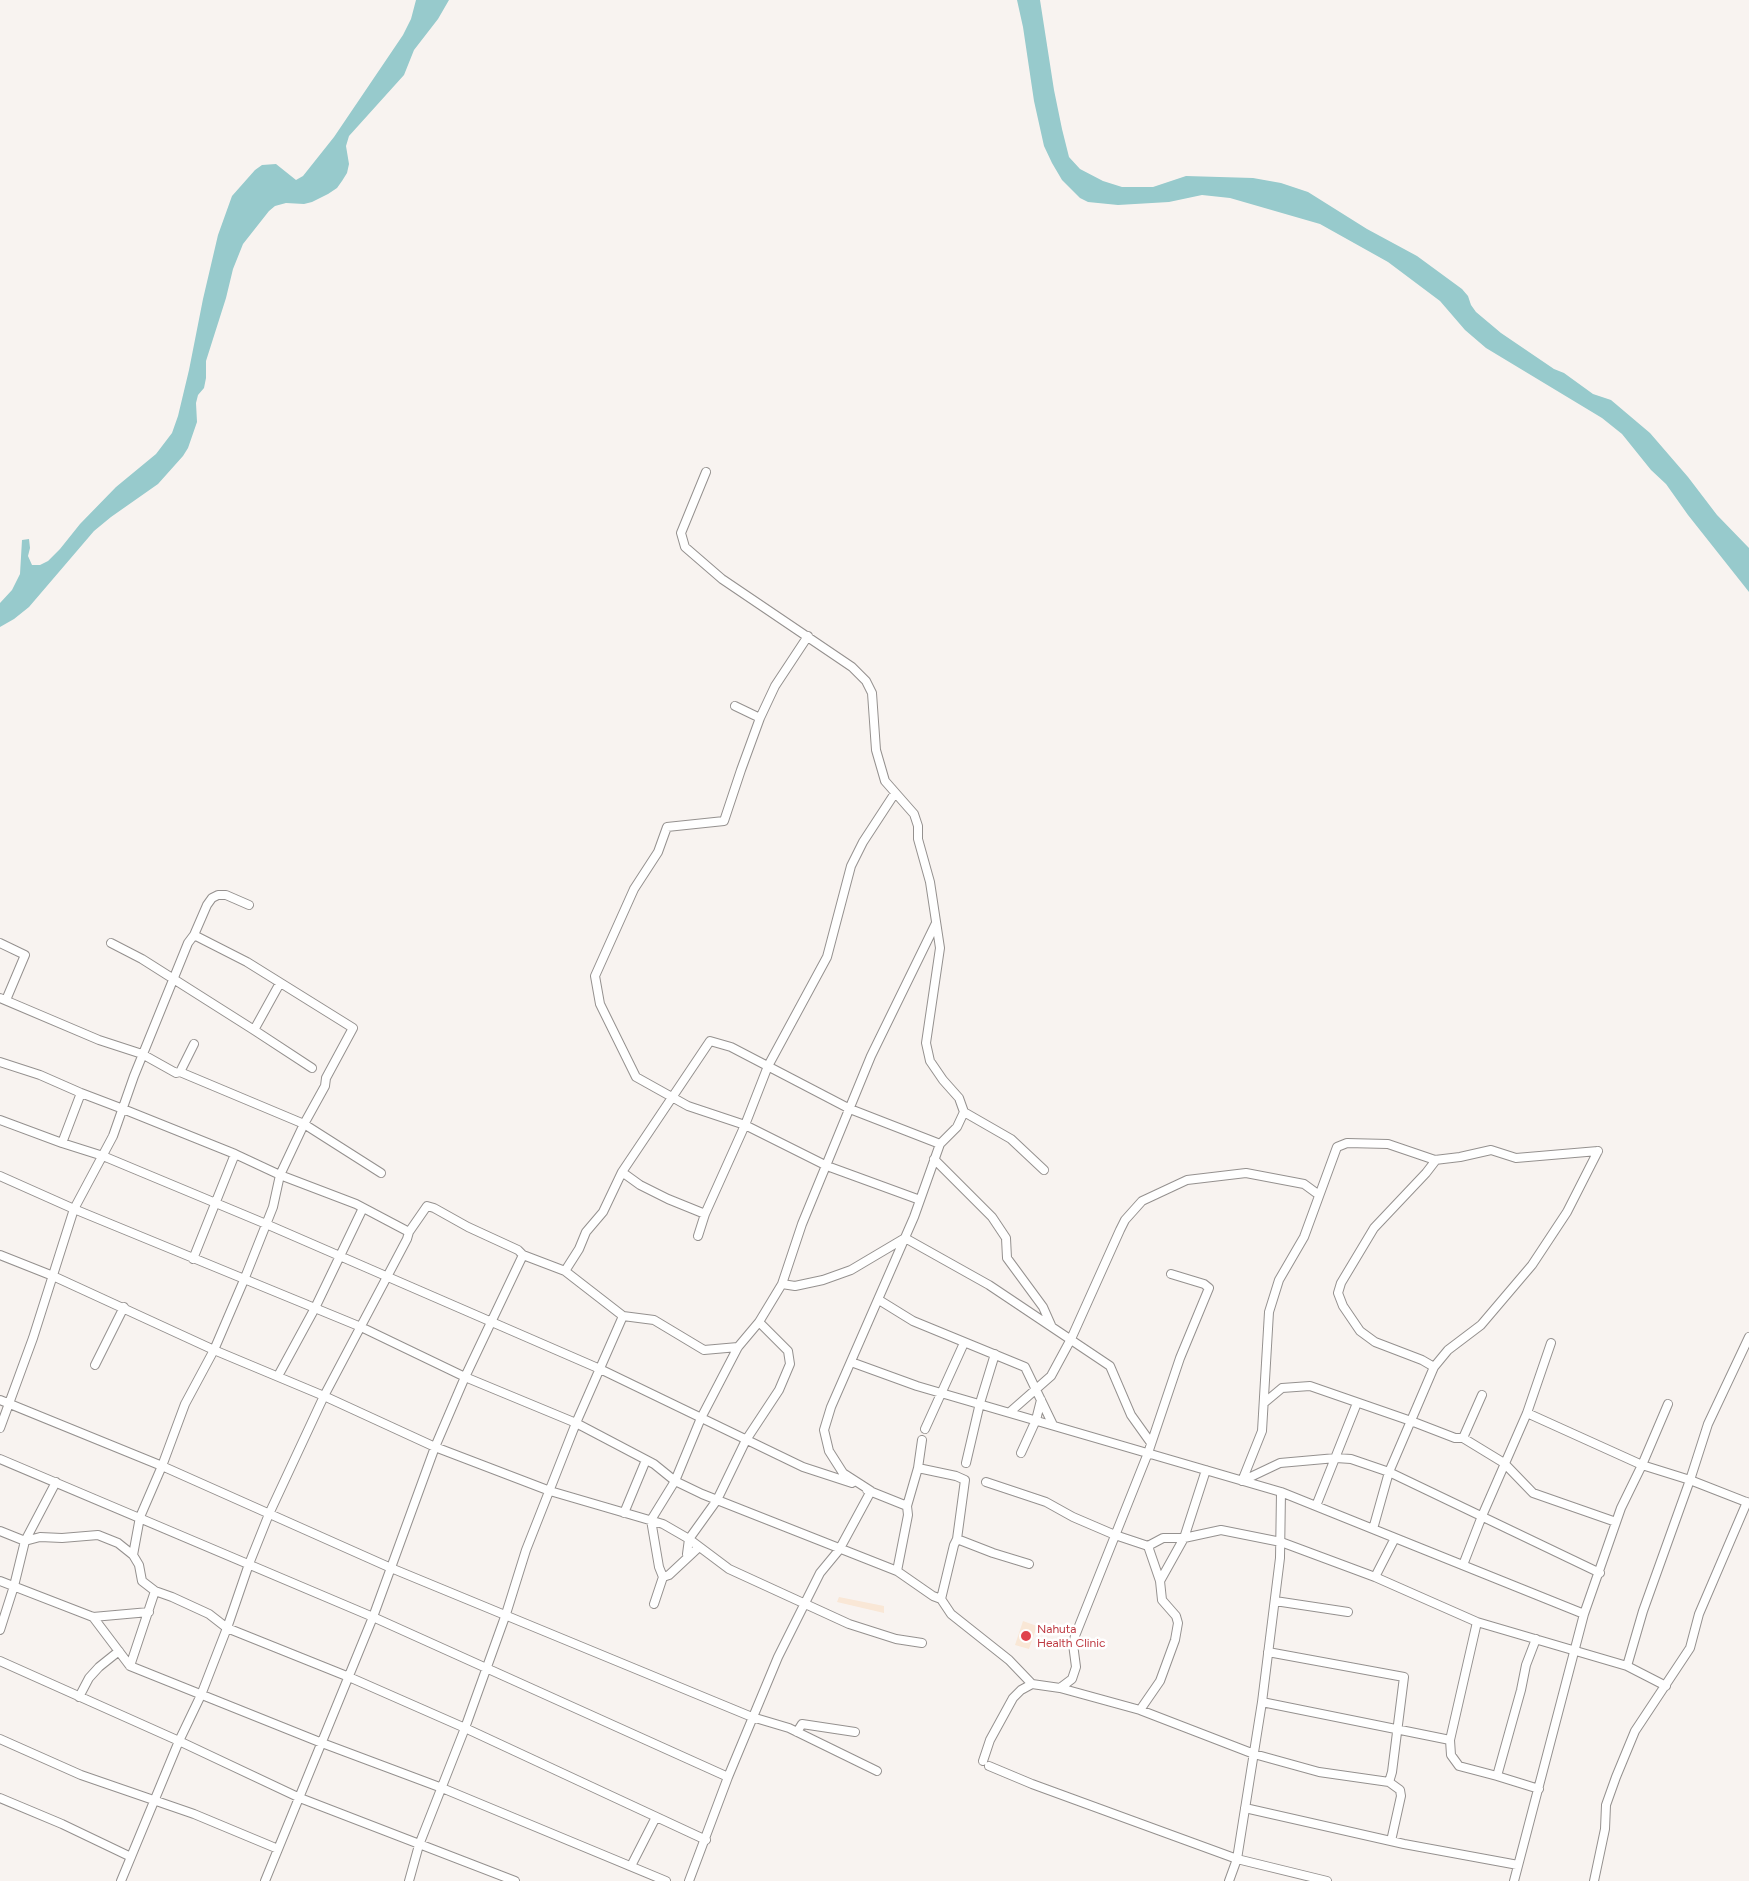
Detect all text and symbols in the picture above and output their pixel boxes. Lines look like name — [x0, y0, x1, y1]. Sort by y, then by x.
place label: Nahuta Health Clinic — [1037, 1622, 1106, 1650]
marker: Nahuta Health Clinic — [1019, 1629, 1033, 1643]

